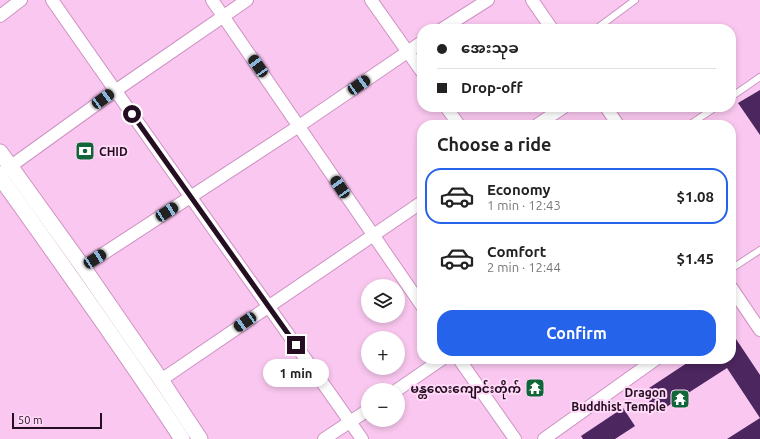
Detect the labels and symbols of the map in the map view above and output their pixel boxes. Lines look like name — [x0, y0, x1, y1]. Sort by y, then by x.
car — [246, 53, 270, 79]
car — [346, 73, 372, 97]
car — [90, 87, 116, 111]
route start — [123, 105, 141, 123]
bank icon: CHID — [74, 140, 96, 162]
place label: CHID — [99, 145, 128, 158]
car — [328, 174, 352, 200]
car — [154, 200, 180, 224]
car — [82, 247, 108, 271]
car — [232, 310, 258, 334]
route end — [287, 336, 305, 354]
callout: 1 min — [263, 359, 329, 387]
temple icon: မန္တလေးကျောင်းတိုက် — [524, 377, 546, 399]
place label: မန္တလေးကျောင်းတိုက် — [411, 379, 521, 400]
place label: Dragon Buddhist Temple — [571, 386, 666, 413]
temple icon: Dragon Buddhist Temple — [669, 388, 691, 410]
scale bar — [12, 411, 102, 430]

